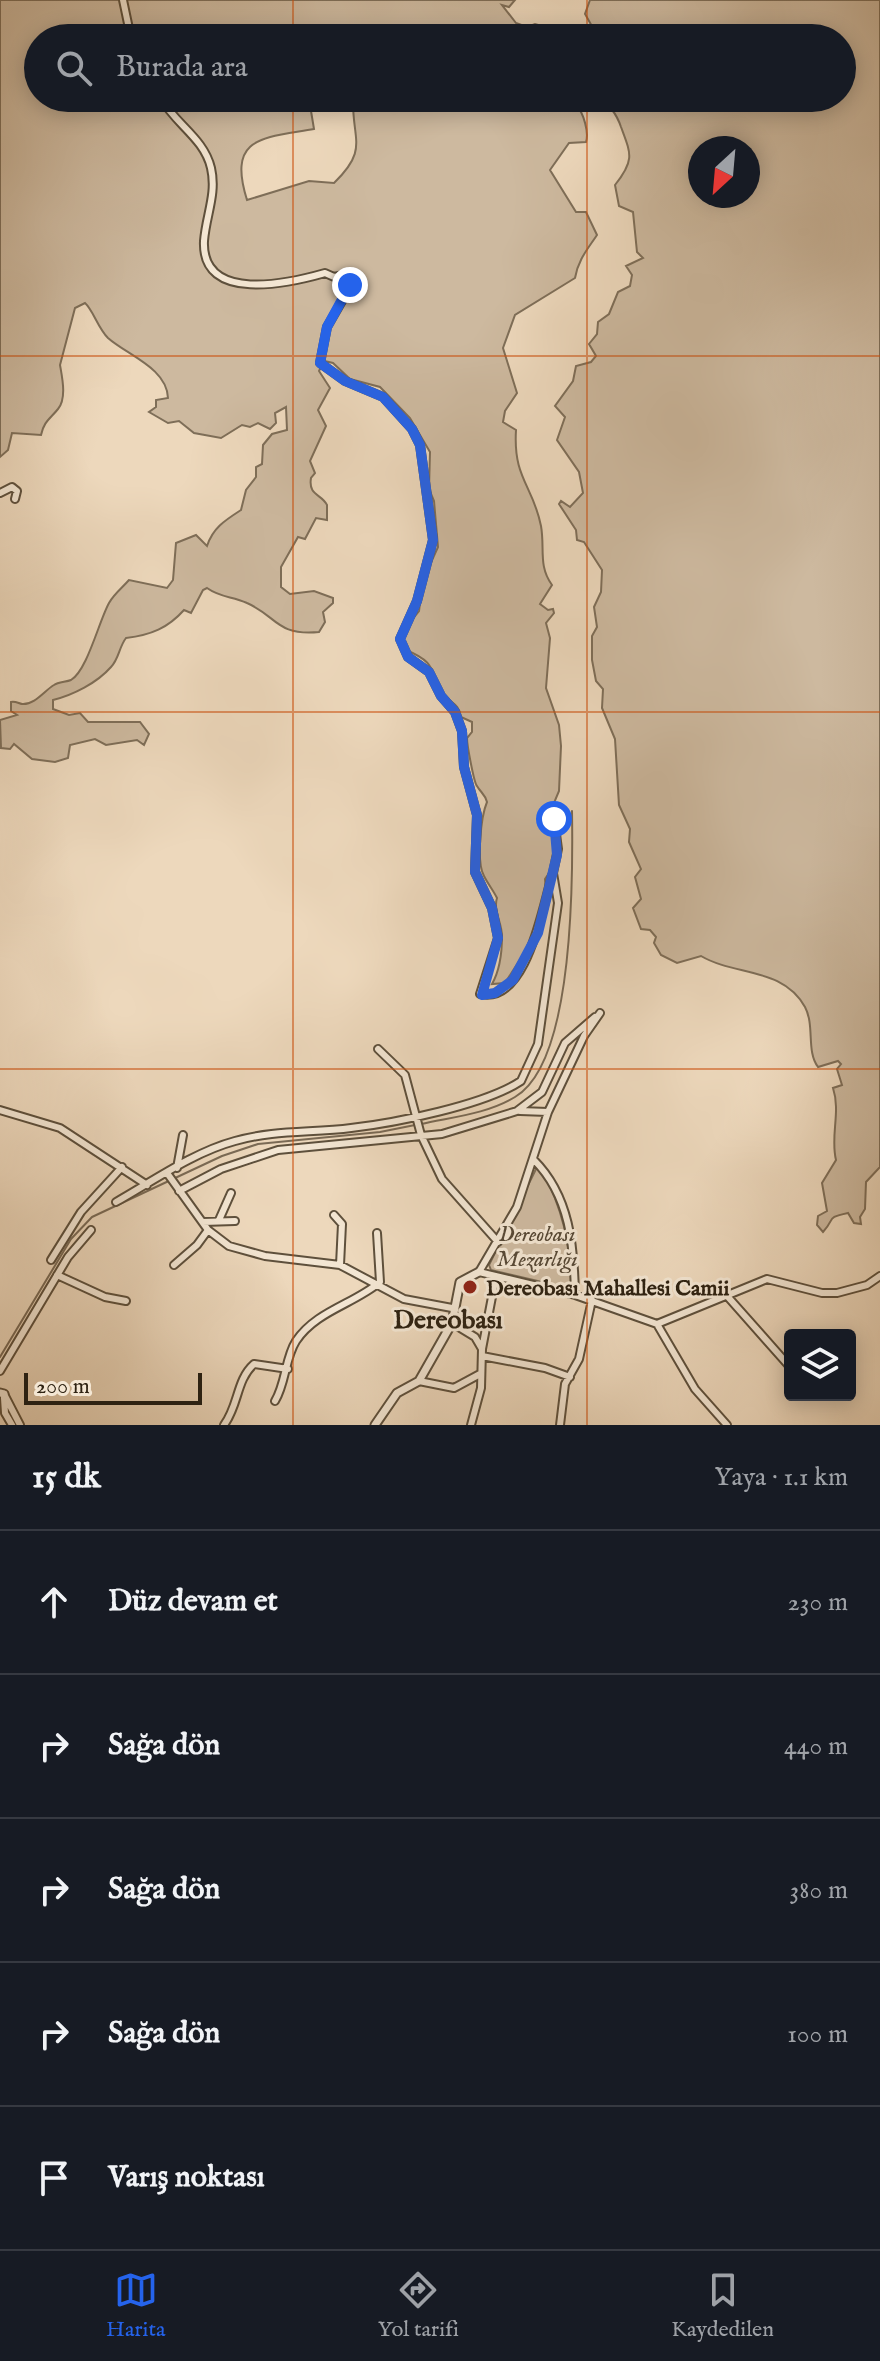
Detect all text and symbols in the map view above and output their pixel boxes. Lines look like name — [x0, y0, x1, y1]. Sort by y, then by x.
search box — [24, 24, 856, 112]
icon: search — [52, 46, 96, 90]
text: Burada ara — [116, 49, 248, 87]
north arrow — [688, 136, 760, 208]
route end — [332, 267, 368, 303]
route start — [536, 801, 572, 837]
park label: Dereobası Mezarlığı — [497, 1221, 577, 1274]
place label: Dereobası Mahallesi Camii — [486, 1275, 729, 1303]
marker: Dereobası Mahallesi Camii — [461, 1278, 479, 1296]
district label: Dereobası — [393, 1304, 503, 1337]
map controls — [784, 1329, 856, 1401]
button: layers — [784, 1329, 856, 1401]
scale bar — [24, 1369, 202, 1405]
text: 200 m — [36, 1373, 90, 1401]
text: 15 dk — [32, 1456, 101, 1499]
text: Yaya · 1.1 km — [715, 1461, 848, 1494]
icon: ahead — [32, 1580, 76, 1624]
text: Düz devam et — [108, 1583, 278, 1621]
text: 230 m — [788, 1586, 848, 1619]
icon: right — [32, 1724, 76, 1768]
text: Sağa dön — [108, 1727, 220, 1765]
text: 440 m — [784, 1730, 848, 1763]
icon: right — [32, 1868, 76, 1912]
text: Sağa dön — [108, 1871, 220, 1909]
text: 380 m — [790, 1874, 848, 1907]
icon: right — [32, 2012, 76, 2056]
text: Sağa dön — [108, 2015, 220, 2053]
text: 100 m — [787, 2018, 848, 2051]
icon: arrive — [32, 2156, 76, 2200]
text: Varış noktası — [108, 2159, 265, 2197]
tab: Harita — [106, 2268, 166, 2344]
tab: Yol tarifi — [378, 2268, 459, 2344]
tab: Kaydedilen — [671, 2268, 774, 2344]

